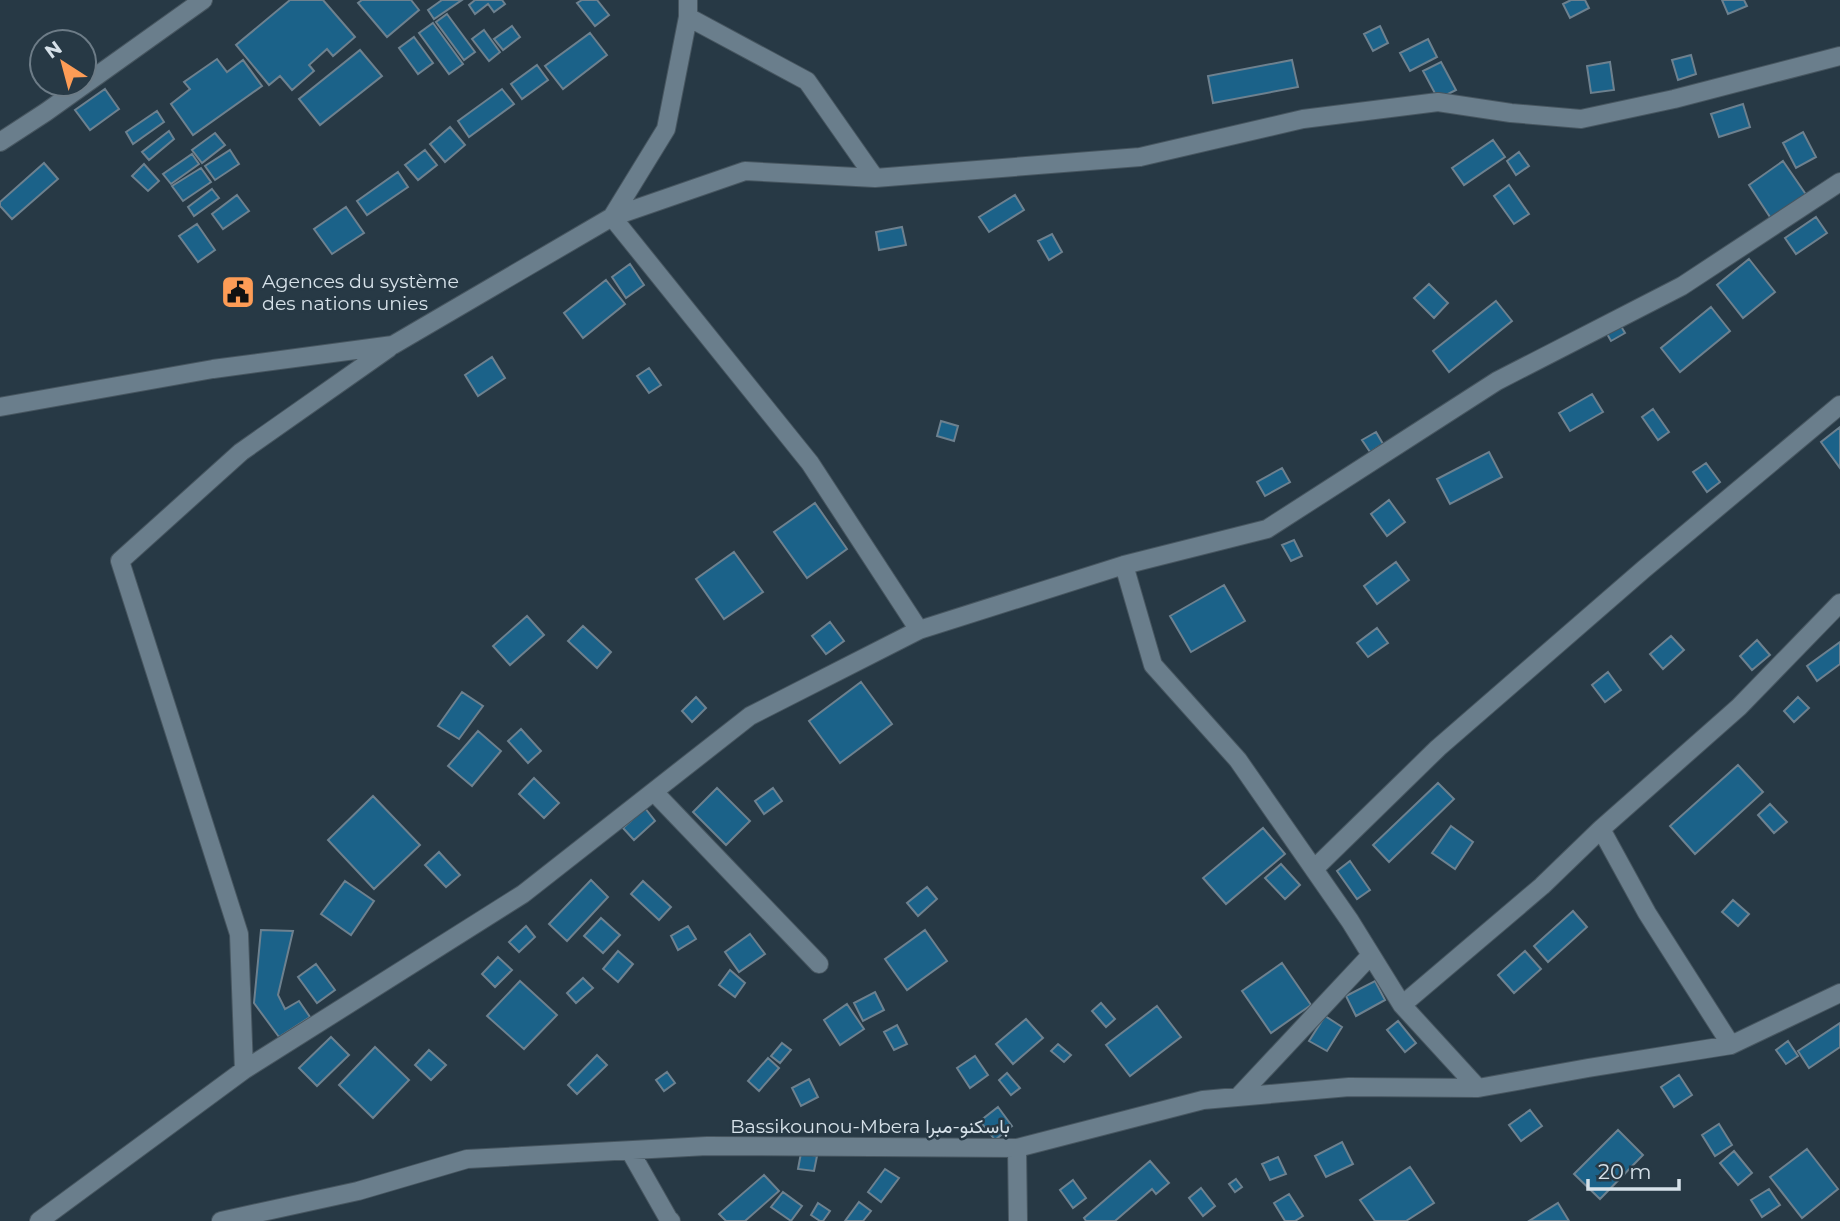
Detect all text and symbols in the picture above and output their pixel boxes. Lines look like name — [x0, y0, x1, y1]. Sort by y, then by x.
north arrow — [28, 28, 98, 98]
text: N — [40, 36, 66, 63]
place label: Agences du système des nations unies — [262, 270, 459, 315]
public building icon: Agences du système des nations unies — [219, 273, 257, 311]
street label: Bassikounou-Mbera باسكنو-مبرا — [730, 1115, 1010, 1138]
scale bar — [1588, 1148, 1679, 1192]
text: 20 m — [1598, 1159, 1652, 1184]

